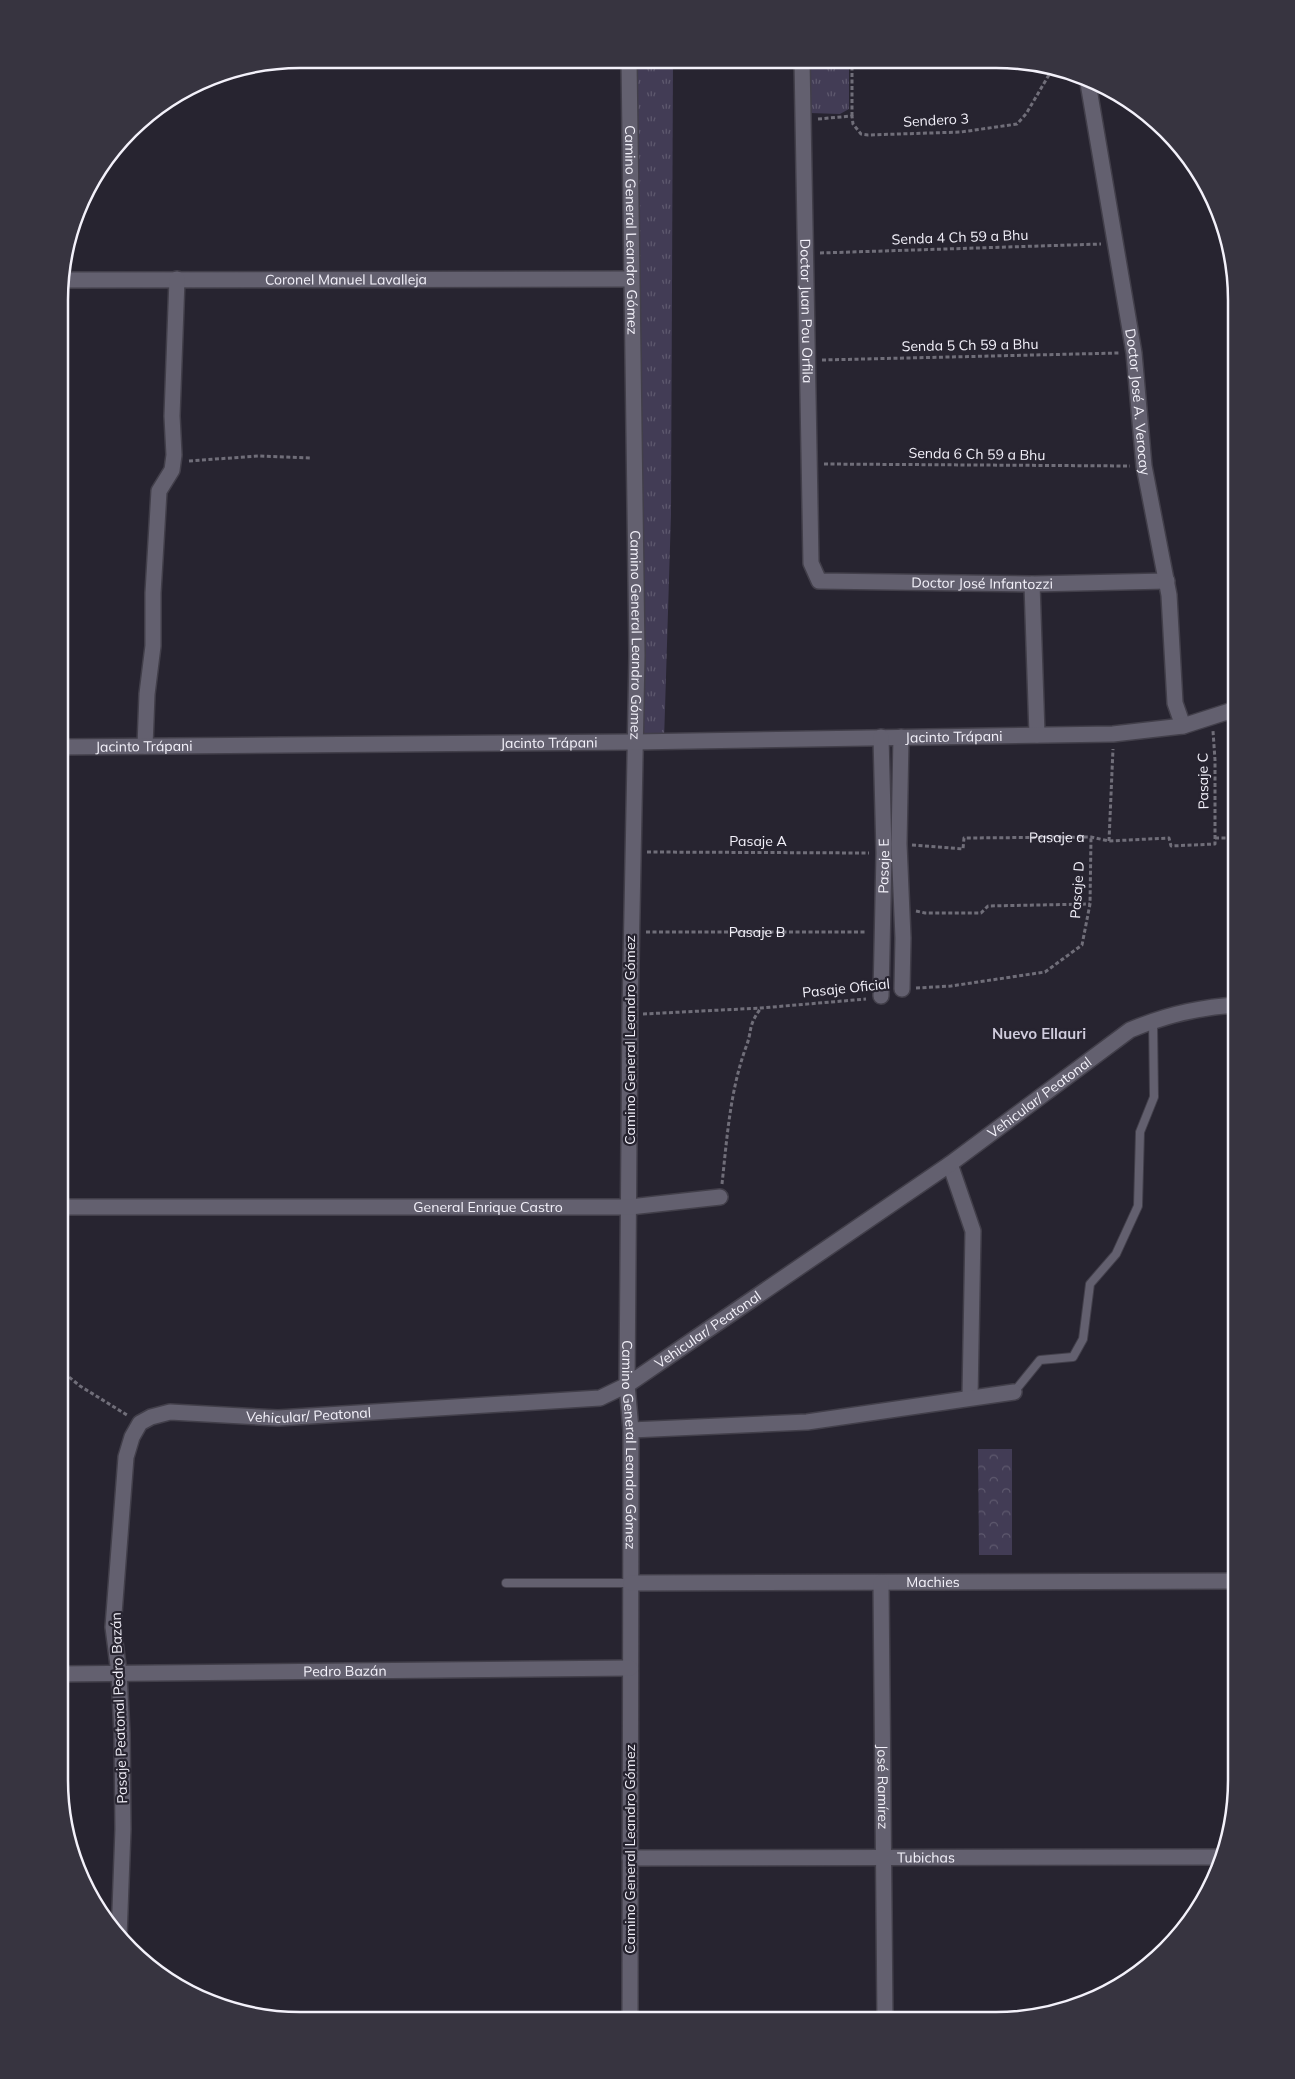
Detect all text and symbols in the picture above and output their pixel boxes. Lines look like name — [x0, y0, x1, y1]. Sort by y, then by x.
street label: Sendero 3 — [903, 109, 969, 131]
street label: Camino General Leandro Gómez — [621, 125, 642, 335]
street label: Senda 4 Ch 59 a Bhu — [891, 226, 1029, 248]
street label: Doctor Juan Pou Orfila — [796, 239, 817, 383]
street label: Coronel Manuel Lavalleja — [265, 270, 427, 289]
street label: Doctor José A. Verocay — [1121, 327, 1155, 477]
street label: Senda 5 Ch 59 a Bhu — [901, 335, 1039, 355]
street label: Senda 6 Ch 59 a Bhu — [908, 444, 1046, 464]
street label: Camino General Leandro Gómez — [626, 530, 646, 740]
street label: Doctor José Infantozzi — [911, 573, 1053, 593]
street label: Jacinto Trápani — [905, 727, 1003, 746]
street label: Jacinto Trápani — [500, 733, 598, 752]
street label: Jacinto Trápani — [95, 737, 193, 756]
street label: Pasaje C — [1194, 752, 1212, 810]
street label: Pasaje a — [1029, 828, 1085, 846]
street label: Pasaje A — [729, 832, 787, 850]
street label: Pasaje E — [874, 838, 893, 894]
street label: Pasaje D — [1066, 861, 1088, 919]
street label: Pasaje B — [729, 923, 785, 941]
street label: Camino General Leandro Gómez — [621, 935, 639, 1145]
street label: Pasaje Oficial — [801, 974, 891, 1002]
district label: Nuevo Ellauri — [992, 1024, 1086, 1043]
street label: Vehicular/ Peatonal — [984, 1053, 1095, 1142]
street label: General Enrique Castro — [413, 1198, 563, 1216]
street label: Vehicular/ Peatonal — [651, 1287, 765, 1372]
street label: Camino General Leandro Gómez — [618, 1340, 640, 1550]
street label: Vehicular/ Peatonal — [246, 1403, 372, 1427]
street label: Machies — [906, 1573, 960, 1591]
street label: Pasaje Peatonal Pedro Bazán — [107, 1612, 131, 1804]
street label: Pedro Bazán — [303, 1662, 387, 1680]
street label: Camino General Leandro Gómez — [621, 1744, 639, 1954]
street label: José Ramírez — [873, 1745, 892, 1829]
street label: Tubichas — [897, 1848, 955, 1867]

